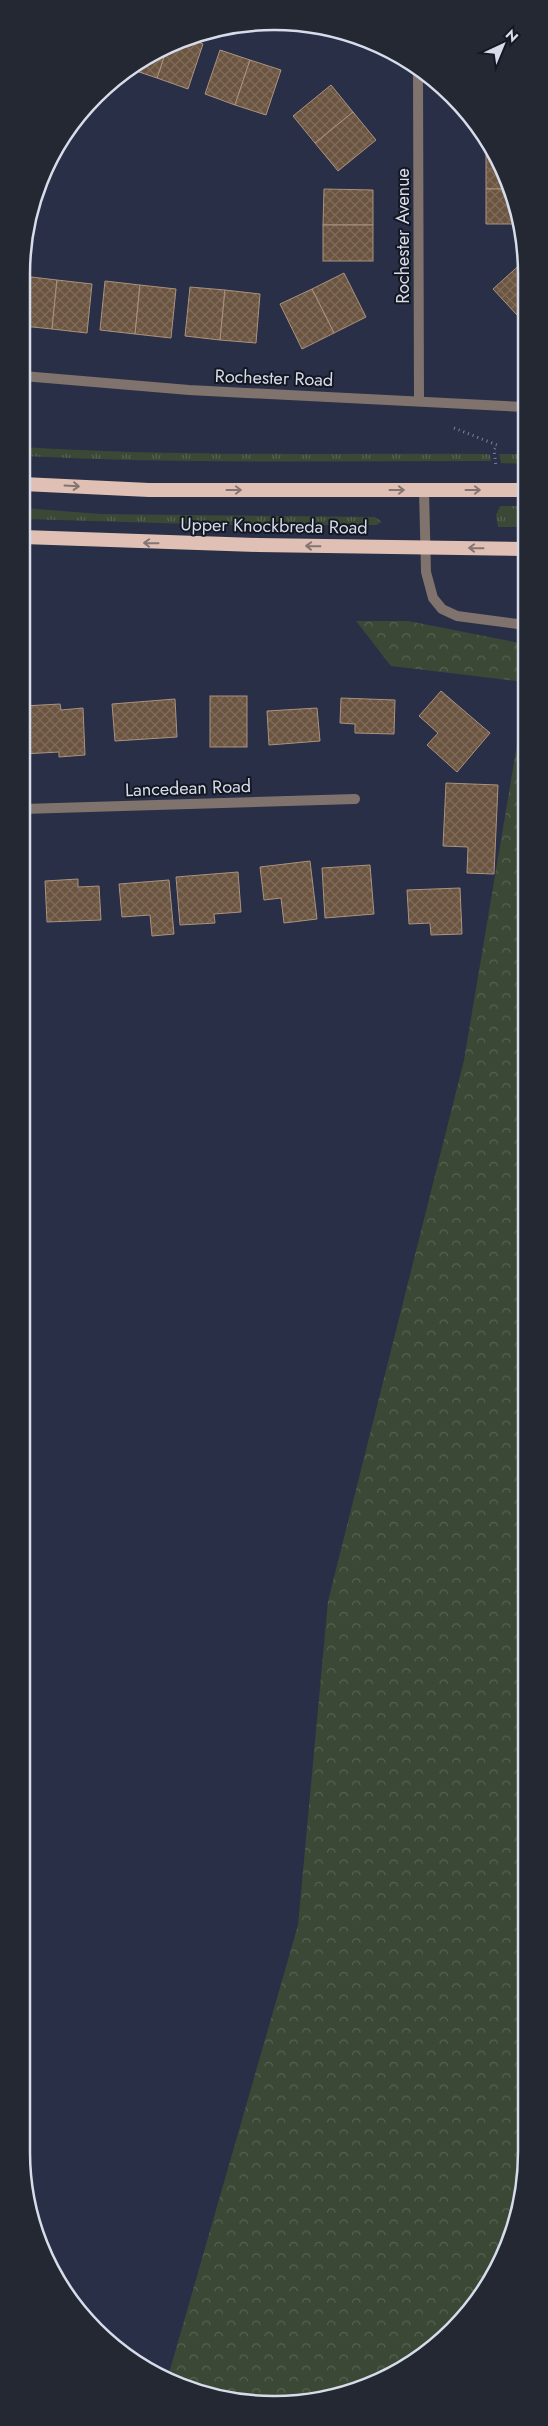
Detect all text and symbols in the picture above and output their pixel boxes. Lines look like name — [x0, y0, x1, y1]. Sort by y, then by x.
north arrow — [478, 20, 528, 70]
text: N — [501, 25, 523, 47]
street label: Rochester Avenue — [390, 168, 416, 304]
street label: Rochester Road — [214, 363, 334, 393]
one-way arrow — [64, 482, 80, 491]
one-way arrow — [226, 485, 242, 495]
one-way arrow — [388, 485, 405, 495]
one-way arrow — [464, 485, 480, 495]
street label: Upper Knockbreda Road — [180, 511, 368, 541]
one-way arrow — [143, 538, 160, 548]
one-way arrow — [306, 541, 322, 551]
one-way arrow — [468, 543, 484, 553]
street label: Lancedean Road — [125, 773, 251, 803]

